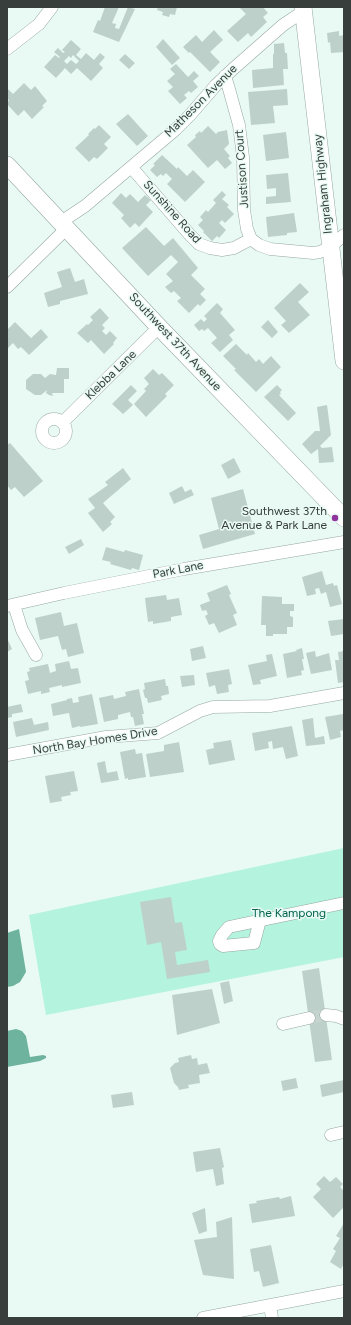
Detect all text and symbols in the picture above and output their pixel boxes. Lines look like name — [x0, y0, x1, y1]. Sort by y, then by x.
street label: Matheson Avenue — [162, 62, 240, 140]
street label: Justison Court — [232, 129, 252, 209]
street label: Ingraham Highway — [311, 133, 335, 235]
street label: Sunshine Road — [140, 178, 204, 246]
street label: Southwest 37th Avenue — [126, 290, 224, 394]
street label: Klebba Lane — [83, 347, 139, 403]
place label: Southwest 37th Avenue & Park Lane — [221, 504, 327, 532]
marker: Southwest 37th Avenue & Park Lane — [330, 513, 340, 523]
street label: Park Lane — [151, 558, 205, 582]
street label: North Bay Homes Drive — [32, 724, 158, 758]
park label: The Kampong — [252, 906, 326, 920]

